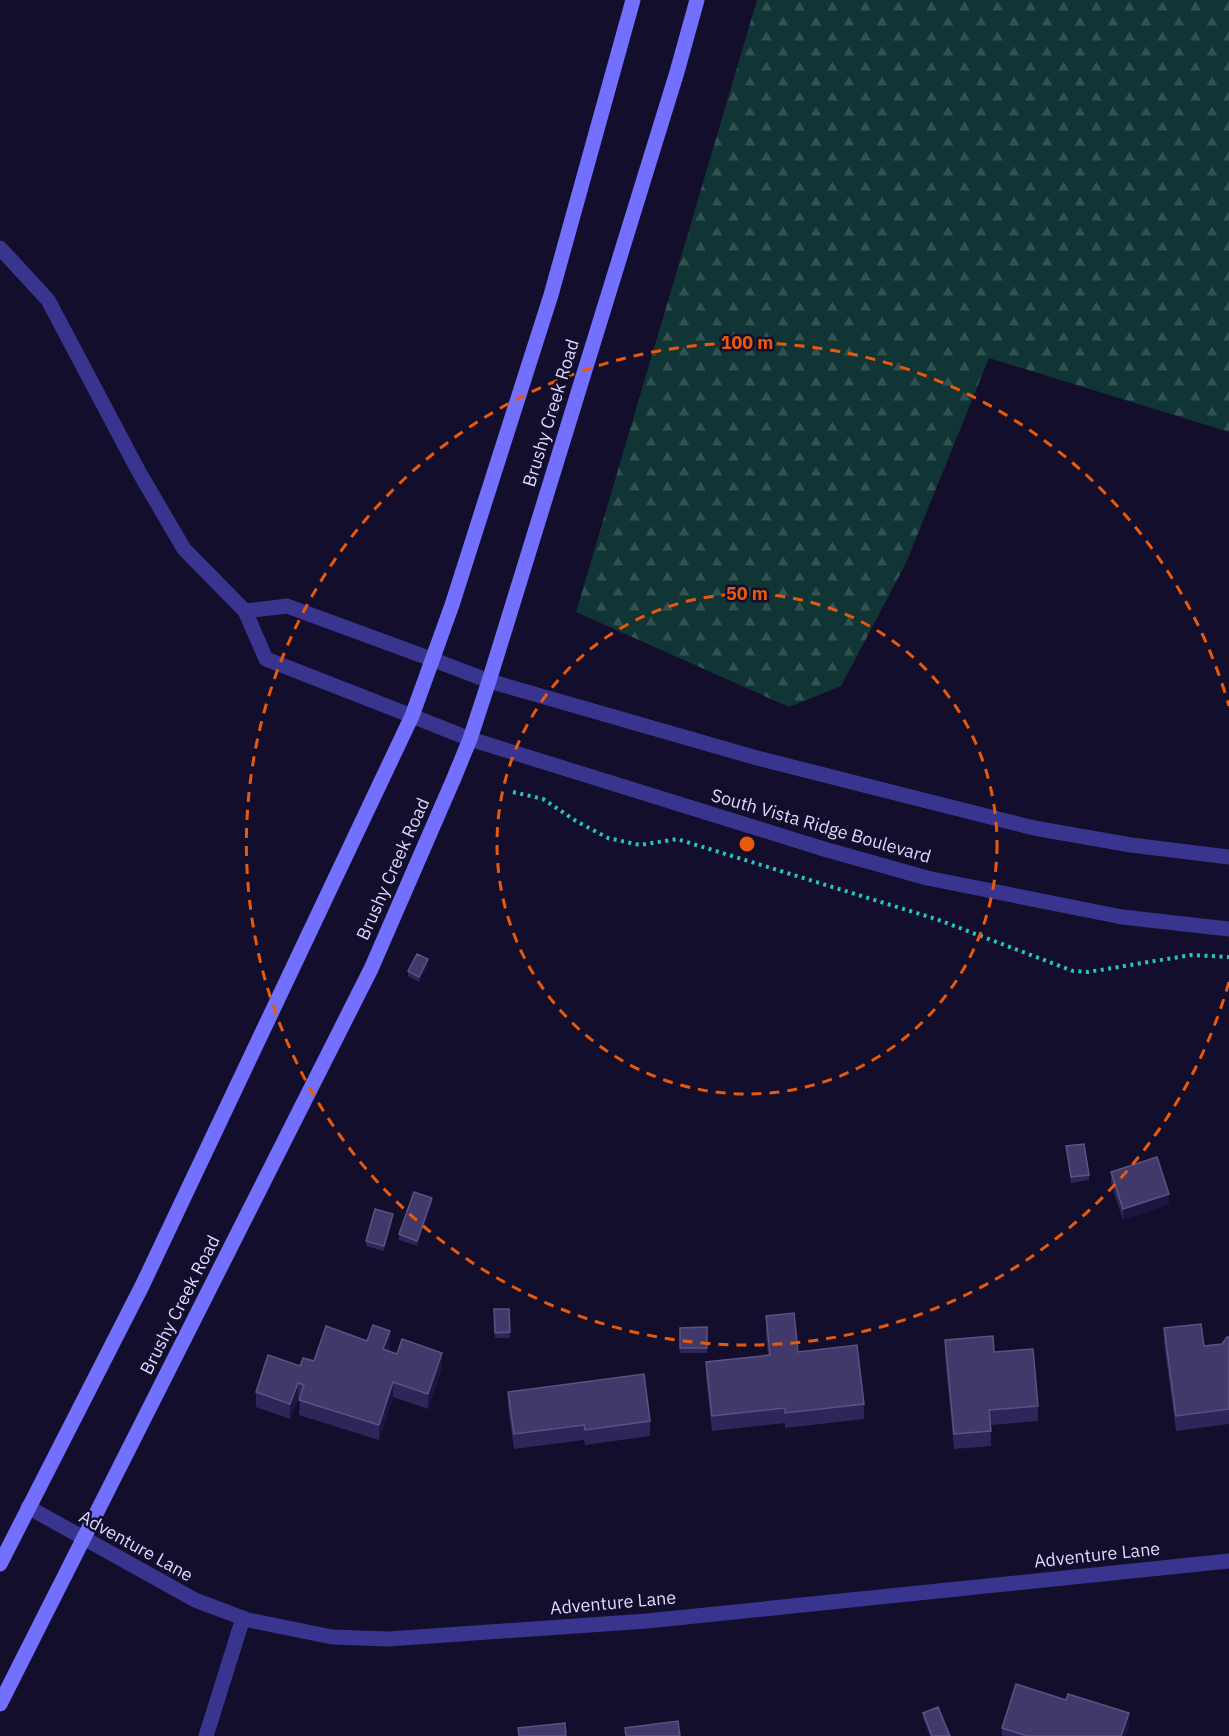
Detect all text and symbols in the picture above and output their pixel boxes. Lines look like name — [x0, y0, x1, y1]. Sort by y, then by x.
text: 100 m — [721, 331, 773, 354]
street label: Brushy Creek Road — [517, 336, 584, 489]
text: 50 m — [726, 582, 768, 605]
street label: South Vista Ridge Boulevard — [708, 783, 934, 868]
street label: Brushy Creek Road — [351, 794, 434, 943]
centre of rings — [737, 834, 757, 854]
street label: Brushy Creek Road — [135, 1231, 225, 1378]
street label: Adventure Lane — [75, 1505, 197, 1586]
street label: Adventure Lane — [1033, 1536, 1161, 1573]
street label: Adventure Lane — [549, 1586, 677, 1619]

